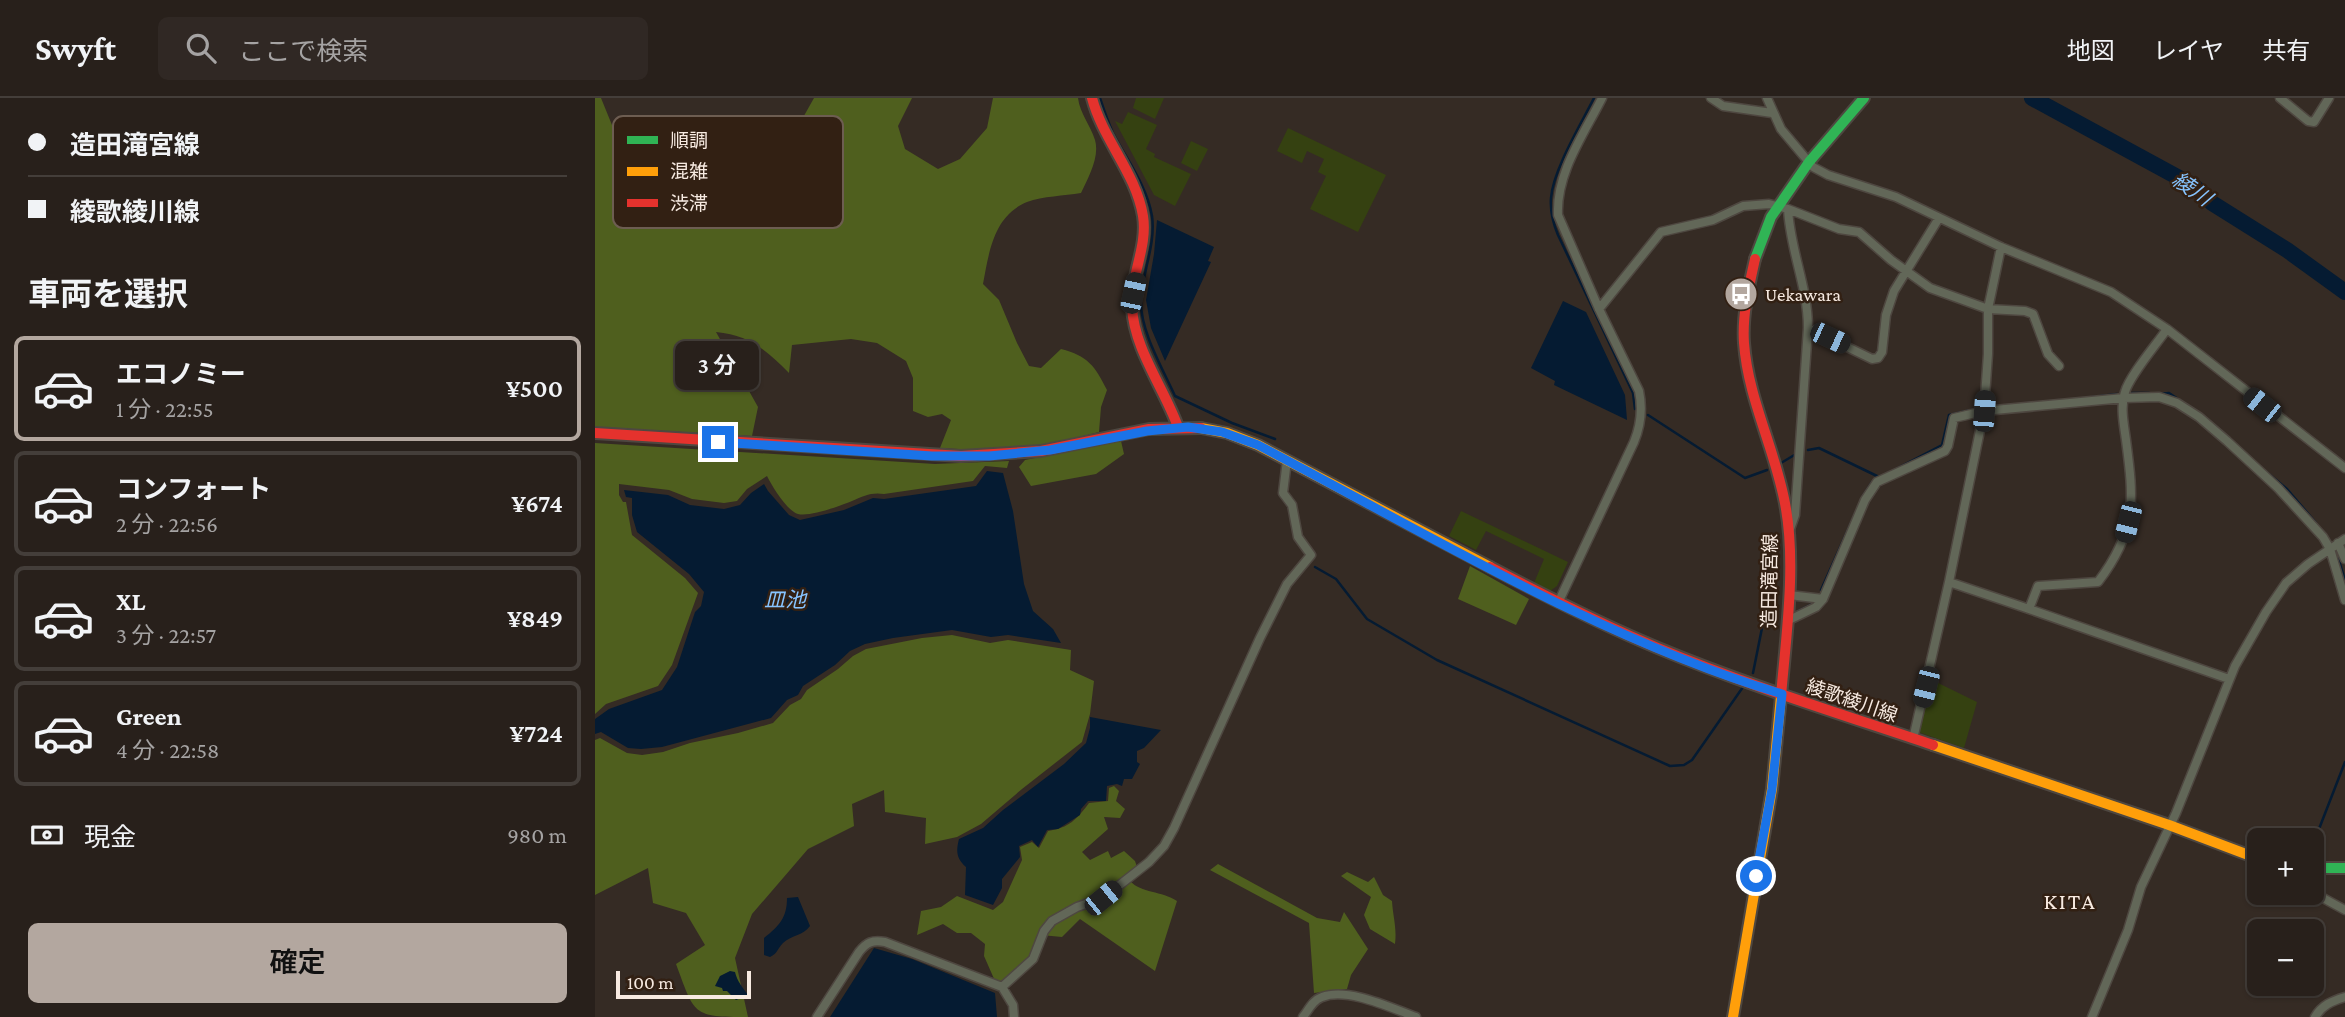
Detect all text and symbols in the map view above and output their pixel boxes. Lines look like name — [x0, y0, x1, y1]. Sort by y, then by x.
search box — [158, 17, 648, 80]
icon: search — [182, 29, 220, 67]
text: Swyft — [35, 30, 116, 67]
text: ここで検索 — [238, 37, 368, 66]
text: 地図 — [2067, 37, 2115, 64]
text: レイヤ — [2153, 37, 2224, 64]
text: 共有 — [2262, 37, 2310, 64]
legend — [613, 116, 843, 228]
text: 順調 — [670, 130, 708, 151]
text: 造田滝宮線 — [70, 131, 200, 160]
text: 混雑 — [670, 161, 708, 182]
water label: 綾川 — [2168, 167, 2218, 212]
text: 渋滞 — [670, 193, 708, 214]
text: 綾歌綾川線 — [70, 198, 200, 227]
car — [1119, 270, 1148, 316]
bus stop icon: Uekawara — [1722, 275, 1760, 313]
text: 車両を選択 — [28, 276, 188, 312]
place label: Uekawara — [1765, 284, 1841, 305]
car — [1807, 320, 1854, 356]
callout: 3 分 — [676, 341, 760, 390]
text: 3 分 — [698, 352, 736, 378]
icon: car — [32, 357, 95, 420]
text: エコノミー — [116, 360, 246, 389]
text: ¥500 — [506, 374, 563, 403]
car — [2239, 384, 2286, 426]
car — [1973, 389, 1996, 433]
text: 1 分 · 22:55 — [116, 396, 214, 422]
route end — [702, 426, 734, 458]
icon: car — [32, 472, 95, 535]
text: コンフォート — [116, 475, 271, 504]
text: ¥674 — [512, 489, 563, 518]
car — [2113, 499, 2144, 545]
text: 2 分 · 22:56 — [116, 511, 218, 537]
street label: 造田滝宮線 — [1758, 533, 1781, 629]
icon: car — [32, 587, 95, 650]
text: XL — [116, 587, 145, 616]
water label: 皿池 — [764, 588, 808, 612]
text: ¥849 — [507, 604, 563, 633]
text: 3 分 · 22:57 — [116, 622, 216, 648]
car — [1911, 664, 1942, 710]
street label: 綾歌綾川線 — [1803, 675, 1900, 726]
icon: car — [32, 702, 95, 765]
text: Green — [116, 702, 182, 731]
text: ¥724 — [510, 719, 563, 748]
text: 4 分 · 22:58 — [116, 737, 220, 763]
icon: cash — [28, 816, 66, 854]
text: 980 m — [507, 822, 567, 848]
text: 現金 — [84, 823, 136, 852]
map controls — [2247, 828, 2324, 996]
button: + — [2247, 828, 2324, 905]
route start — [1740, 860, 1772, 892]
car — [1081, 877, 1126, 919]
district label: KITA — [2044, 888, 2097, 914]
button: − — [2247, 919, 2324, 996]
button: 確定 — [28, 923, 567, 1003]
scale bar — [616, 968, 751, 1000]
text: 100 m — [627, 972, 674, 993]

